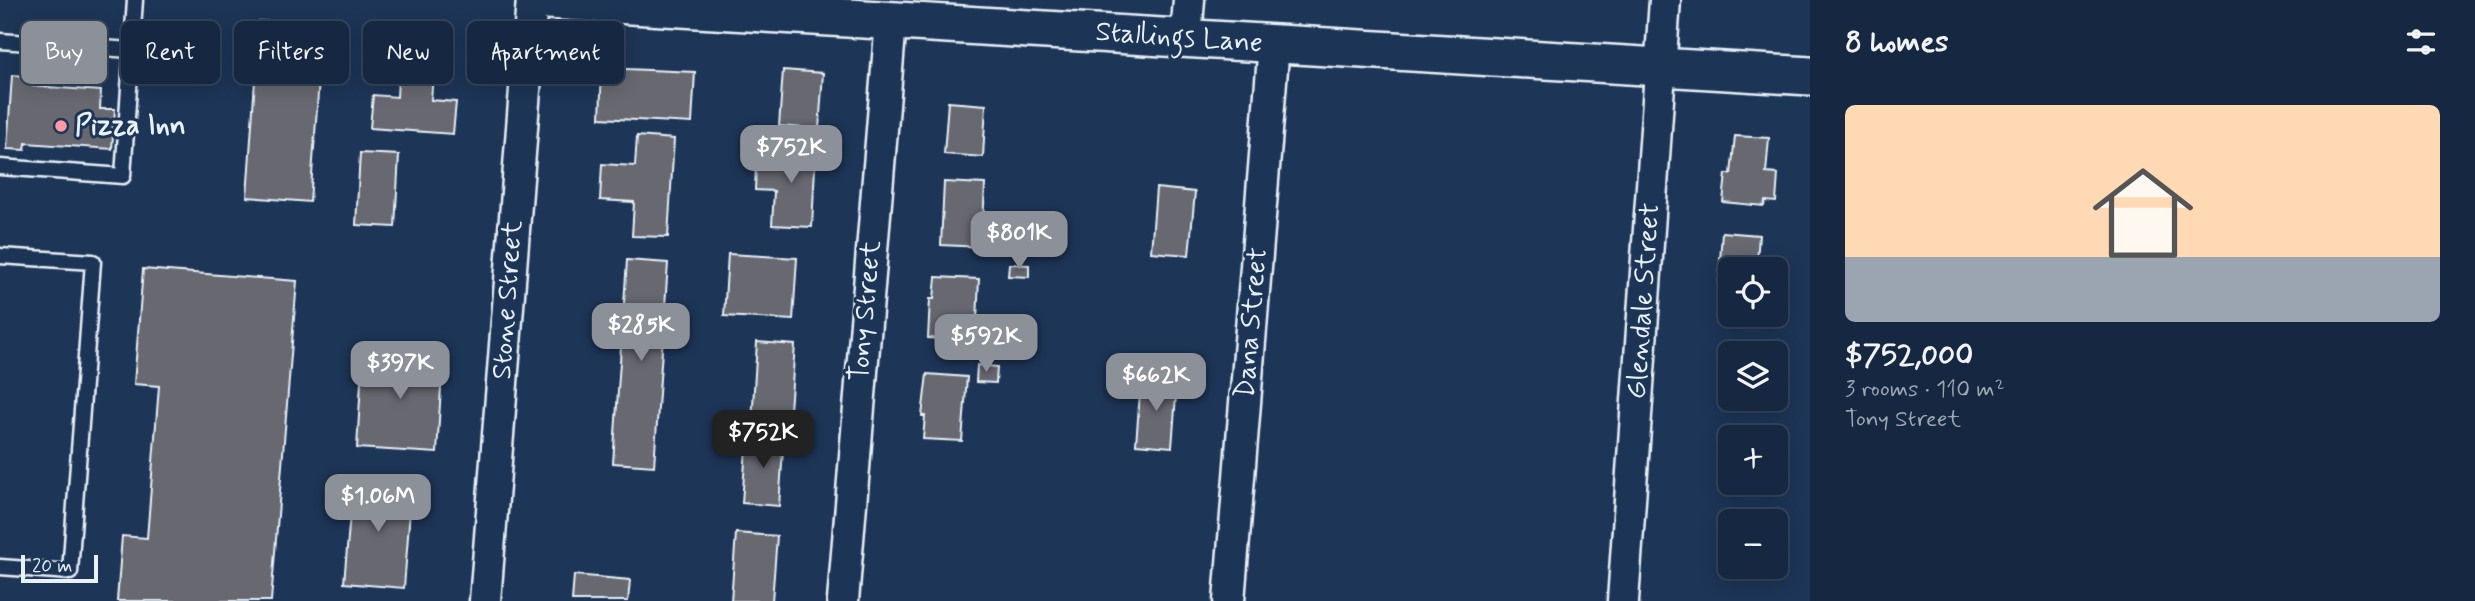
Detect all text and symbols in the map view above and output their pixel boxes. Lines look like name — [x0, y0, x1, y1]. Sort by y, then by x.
street label: Stallings Lane — [1094, 14, 1264, 65]
chip: Buy — [21, 21, 107, 84]
chip: Rent — [121, 21, 220, 84]
chip: Filters — [234, 21, 349, 84]
chip: New — [363, 21, 453, 84]
chip: Apartment — [467, 21, 624, 84]
text: 8 homes — [1845, 23, 1948, 62]
icon: filters — [2402, 23, 2440, 61]
place label: Pizza Inn — [75, 108, 186, 145]
marker: Pizza Inn — [53, 118, 69, 134]
pin: $752K — [742, 125, 840, 185]
text: $752K — [756, 133, 826, 163]
icon: home — [2080, 150, 2206, 276]
street label: Glendale Street — [1619, 202, 1669, 400]
pin: $801K — [970, 212, 1068, 271]
street label: Stone Street — [484, 219, 532, 381]
text: $801K — [987, 219, 1051, 249]
street label: Tony Street — [841, 239, 891, 383]
street label: Dana Street — [1227, 246, 1277, 400]
map controls — [1718, 257, 1788, 579]
button: locate — [1718, 257, 1788, 327]
pin: $285K — [592, 304, 690, 363]
text: $285K — [608, 311, 674, 341]
pin: $592K — [937, 314, 1035, 374]
text: $592K — [951, 322, 1021, 352]
text: $752,000 — [1845, 336, 1973, 375]
button: layers — [1718, 341, 1788, 411]
pin: $397K — [351, 342, 449, 401]
text: $397K — [367, 349, 433, 379]
pin: $662K — [1107, 354, 1205, 413]
text: $662K — [1122, 361, 1190, 391]
text: 3 rooms · 110 m² — [1845, 375, 2005, 405]
text: Tony Street — [1845, 405, 1961, 435]
pin: $752K — [714, 410, 812, 470]
text: $752K — [728, 418, 798, 448]
button: + — [1718, 425, 1788, 495]
pin: $1.06M — [321, 475, 435, 534]
text: $1.06M — [341, 482, 415, 512]
button: − — [1718, 509, 1788, 579]
scale bar — [21, 552, 98, 584]
text: 20 m — [32, 554, 72, 579]

